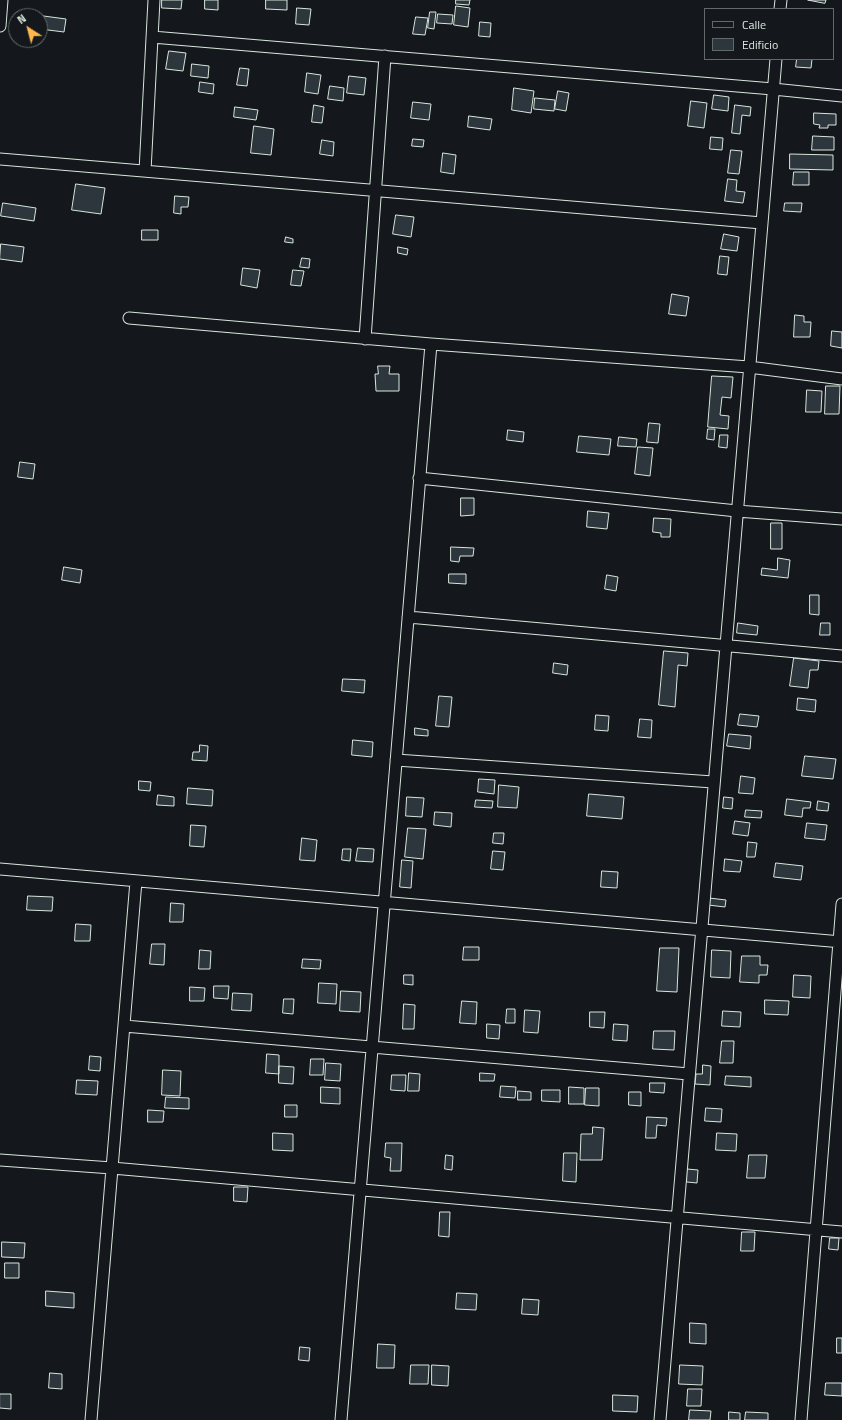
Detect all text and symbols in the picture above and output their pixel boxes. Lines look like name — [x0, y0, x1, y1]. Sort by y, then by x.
north arrow — [8, 8, 48, 48]
legend — [704, 8, 834, 60]
text: N — [14, 10, 29, 28]
text: Calle — [742, 15, 766, 34]
text: Edificio — [742, 35, 778, 54]

